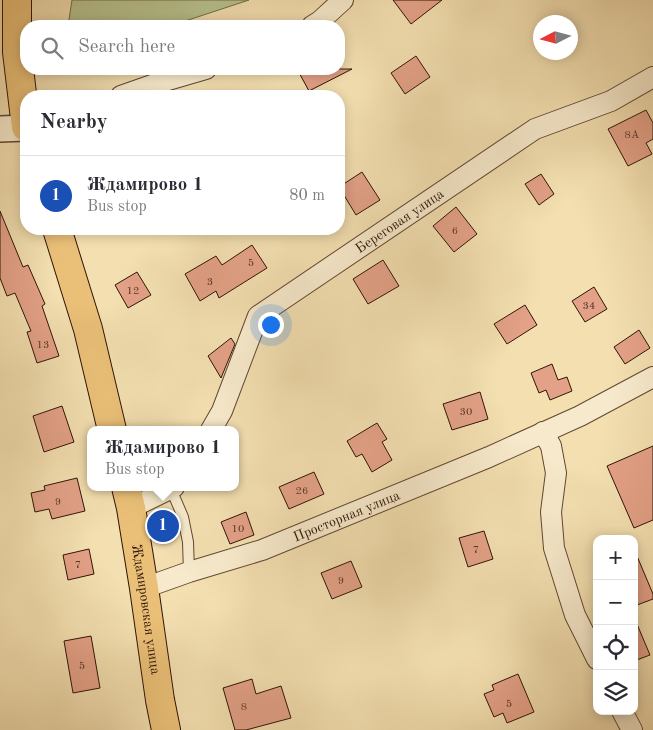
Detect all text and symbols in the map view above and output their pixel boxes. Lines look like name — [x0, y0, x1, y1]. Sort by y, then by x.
north arrow — [533, 15, 578, 60]
search box — [20, 20, 345, 75]
icon: search — [38, 34, 66, 62]
text: Search here — [78, 38, 175, 57]
text: Nearby — [40, 112, 108, 133]
house number: 8А — [625, 130, 640, 141]
text: Ждамирово 1 — [87, 176, 204, 195]
street label: Береговая улица — [353, 187, 447, 256]
text: 1 — [51, 188, 61, 204]
text: 80 m — [289, 188, 325, 204]
text: Bus stop — [87, 199, 147, 215]
house number: 6 — [452, 226, 458, 237]
house number: 5 — [248, 258, 254, 269]
house number: 3 — [207, 277, 213, 288]
house number: 12 — [127, 286, 139, 297]
house number: 34 — [583, 301, 595, 312]
your location — [258, 312, 284, 338]
house number: 13 — [37, 340, 49, 351]
house number: 30 — [460, 407, 472, 418]
popup — [87, 426, 239, 491]
text: Ждамирово 1 — [105, 439, 221, 458]
text: Bus stop — [105, 462, 164, 478]
house number: 26 — [296, 486, 308, 497]
street label: Просторная улица — [291, 488, 402, 544]
house number: 9 — [55, 497, 61, 508]
pin: 1 — [147, 507, 179, 545]
house number: 10 — [232, 524, 244, 535]
map controls — [593, 535, 638, 715]
button: + — [593, 535, 638, 580]
street label: Ждамировская улица — [129, 543, 162, 676]
house number: 7 — [473, 545, 479, 556]
house number: 7 — [75, 560, 81, 571]
house number: 9 — [338, 576, 344, 587]
button: − — [593, 580, 638, 625]
button: locate — [593, 625, 638, 670]
house number: 5 — [79, 661, 85, 672]
button: layers — [593, 670, 638, 715]
house number: 5 — [506, 699, 512, 710]
house number: 8 — [241, 702, 247, 713]

